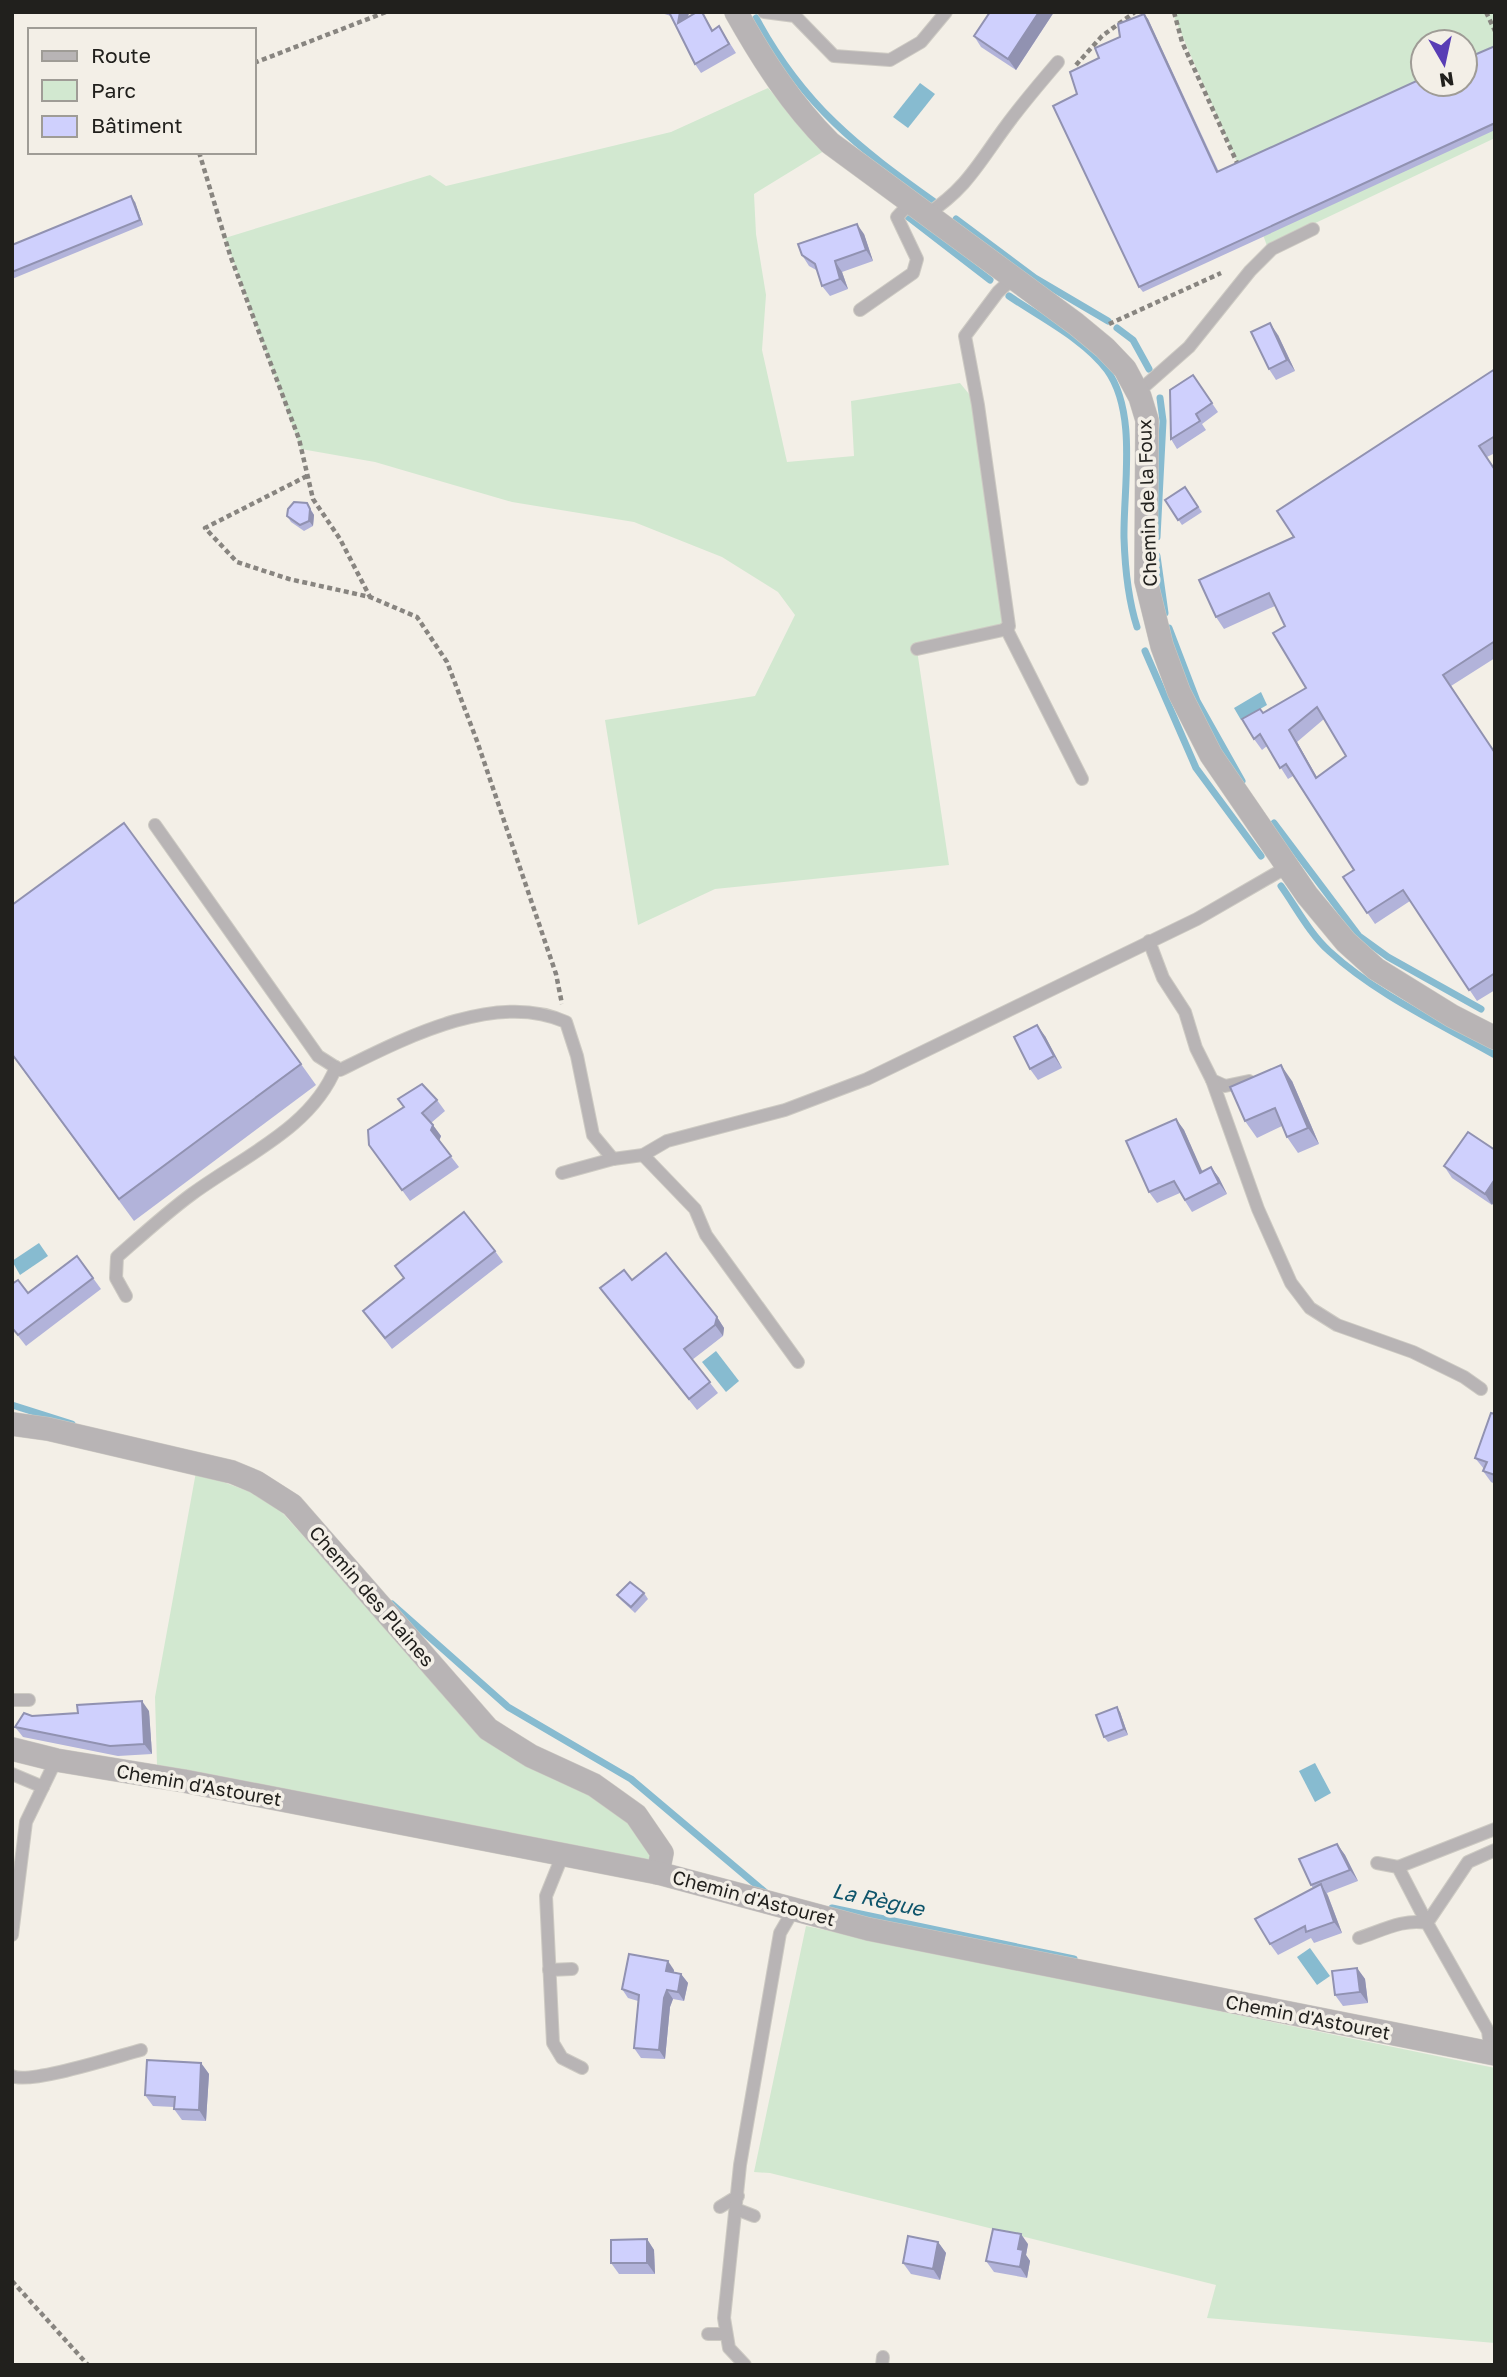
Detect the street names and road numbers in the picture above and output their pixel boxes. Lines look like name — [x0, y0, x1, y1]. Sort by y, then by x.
street label: Chemin de la Foux — [1132, 419, 1161, 587]
street label: Chemin des Plaines — [305, 1521, 440, 1671]
street label: Chemin d'Astouret — [115, 1759, 283, 1810]
street label: Chemin d'Astouret — [670, 1865, 838, 1930]
street label: Chemin d'Astouret — [1224, 1989, 1392, 2044]

